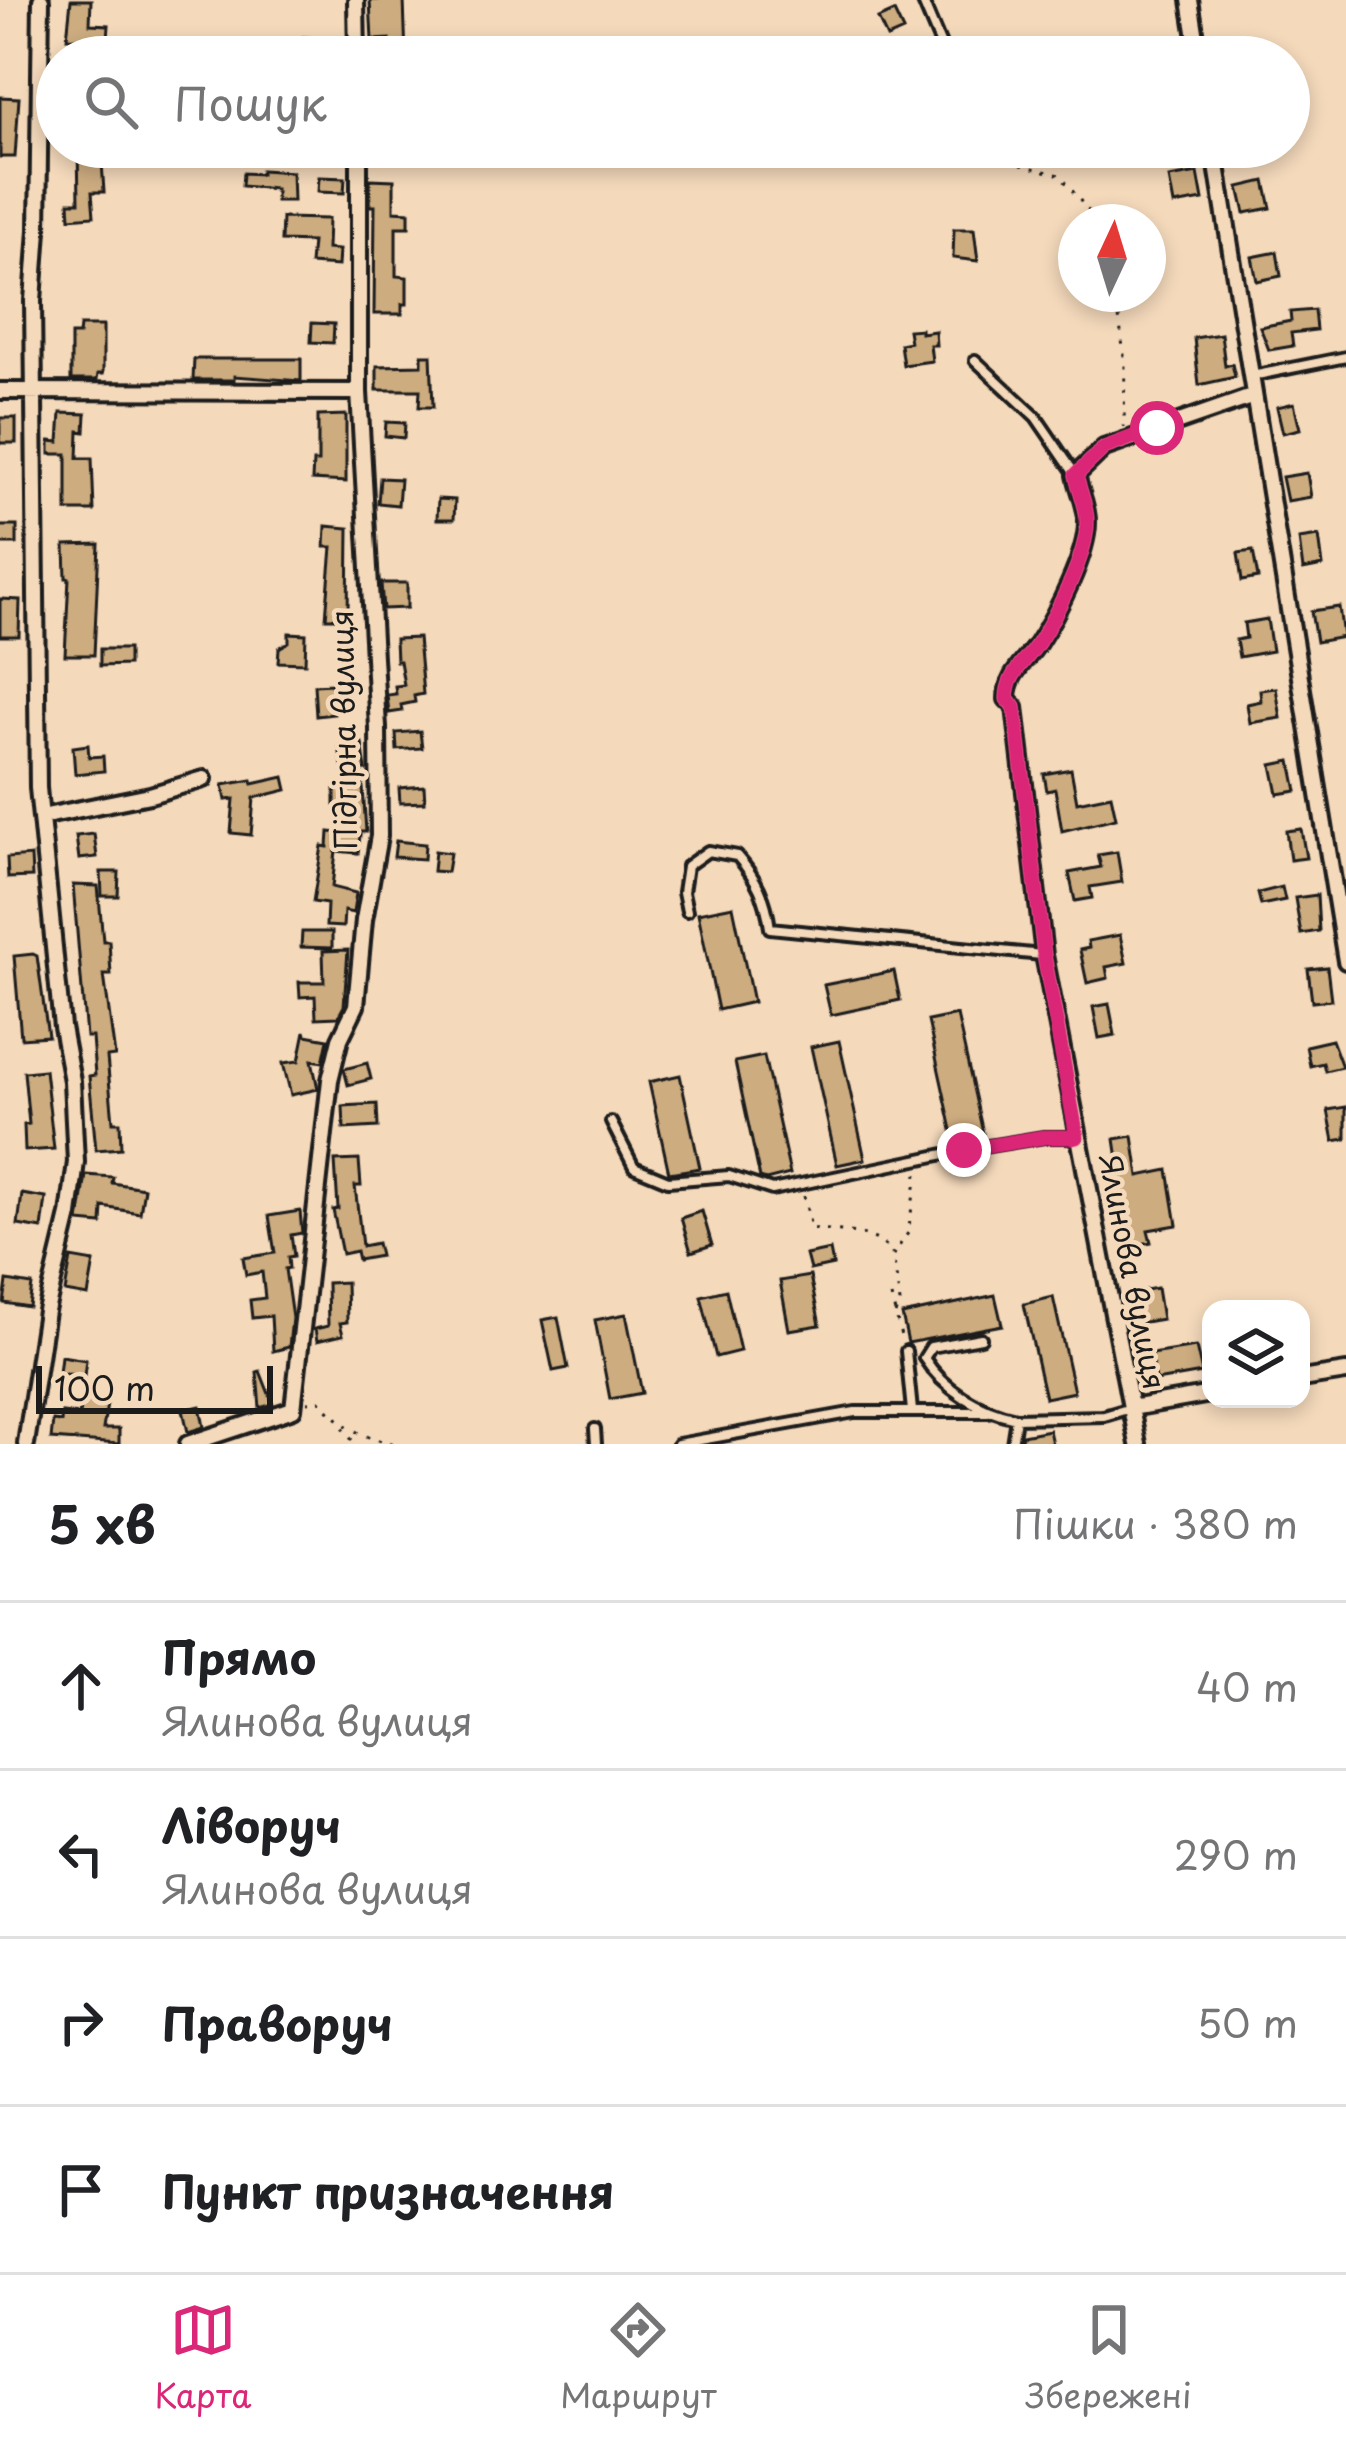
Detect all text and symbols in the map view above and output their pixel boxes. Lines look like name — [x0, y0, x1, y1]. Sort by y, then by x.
search box — [36, 36, 1310, 168]
text: Пошук — [174, 68, 327, 136]
icon: search — [78, 69, 144, 135]
north arrow — [1058, 204, 1166, 312]
route start — [1130, 401, 1184, 455]
street label: Підгірна вулиця — [318, 610, 367, 850]
route end — [937, 1123, 991, 1177]
street label: Ялинова вулиця — [1089, 1150, 1178, 1393]
map controls — [1202, 1300, 1310, 1408]
button: layers — [1202, 1300, 1310, 1408]
scale bar — [36, 1360, 273, 1413]
text: 100 m — [54, 1362, 155, 1412]
text: 5 хв — [48, 1484, 156, 1561]
text: Пішки · 380 m — [1013, 1493, 1298, 1552]
text: Прямо — [162, 1622, 316, 1690]
icon: ahead — [48, 1653, 114, 1719]
text: 40 m — [1196, 1656, 1298, 1715]
text: Ялинова вулиця — [162, 1690, 473, 1749]
text: Ліворуч — [162, 1790, 341, 1858]
icon: left — [48, 1821, 114, 1887]
text: 290 m — [1174, 1824, 1298, 1883]
text: Ялинова вулиця — [162, 1858, 473, 1917]
text: Праворуч — [162, 1988, 393, 2056]
icon: right — [48, 1989, 114, 2055]
text: 50 m — [1197, 1992, 1298, 2051]
text: Пункт призначення — [162, 2156, 614, 2224]
icon: arrive — [48, 2157, 114, 2223]
tab: Карта — [154, 2297, 251, 2419]
tab: Маршрут — [560, 2297, 717, 2419]
tab: Збережені — [1026, 2297, 1192, 2419]

